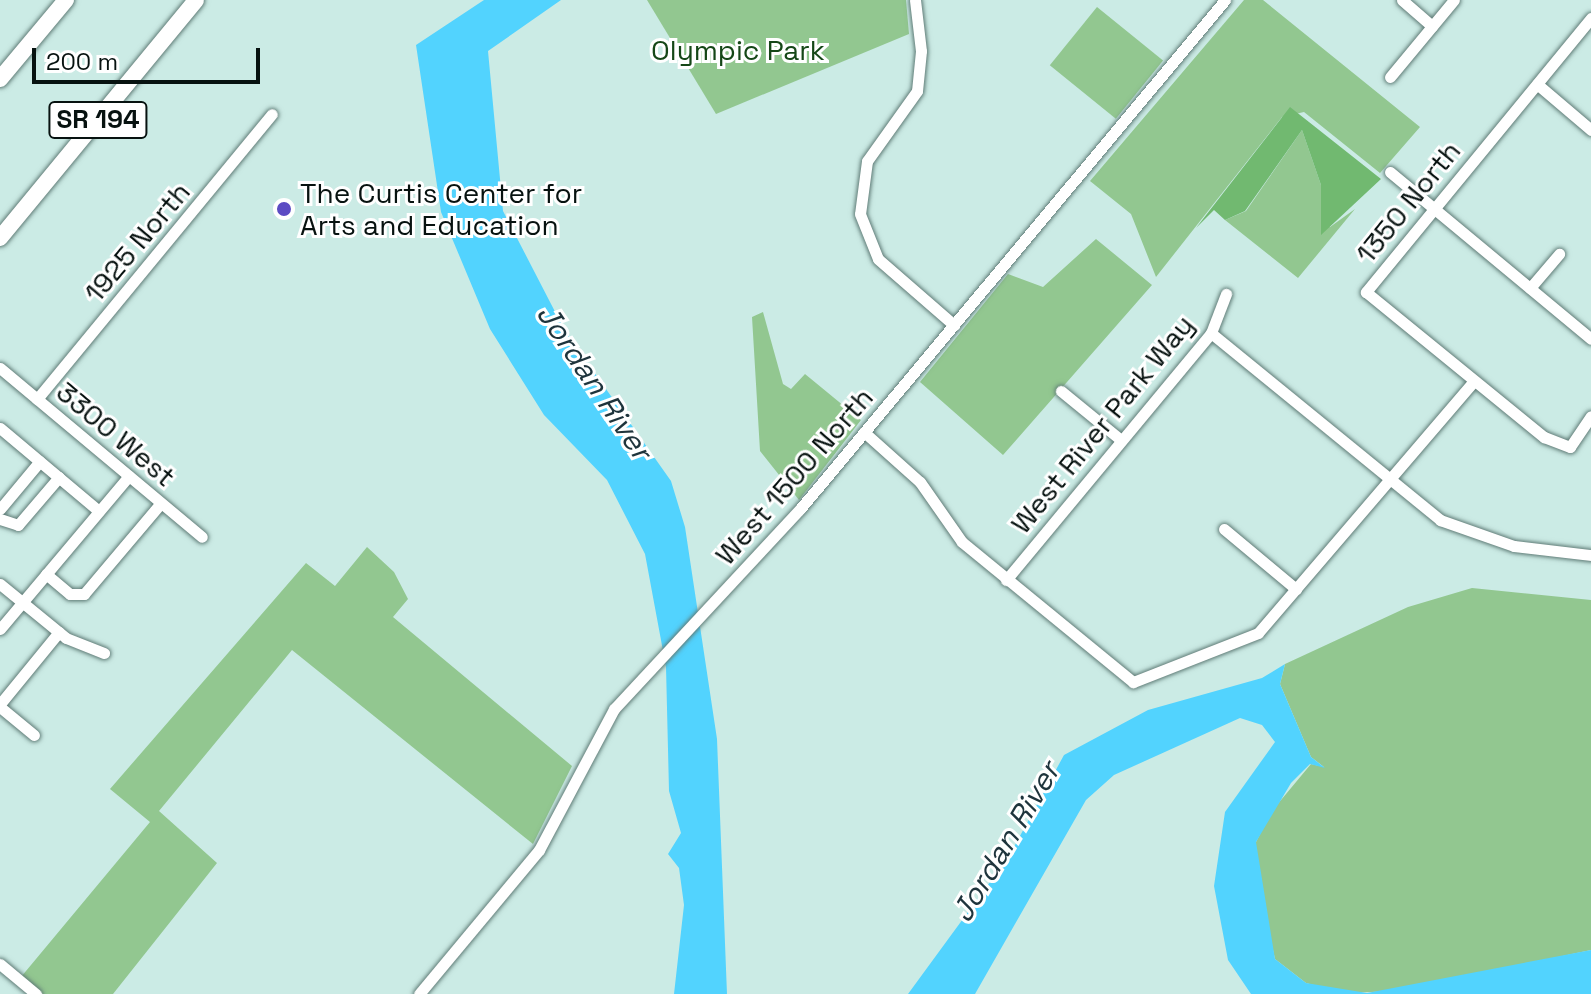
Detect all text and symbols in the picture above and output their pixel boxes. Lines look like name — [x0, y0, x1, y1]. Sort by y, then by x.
scale bar — [36, 32, 264, 82]
park label: Olympic Park — [651, 33, 825, 67]
text: 200 m — [46, 46, 118, 77]
road number: SR 194 — [48, 98, 148, 142]
street label: 1350 North — [1349, 134, 1467, 270]
street label: 1925 North — [77, 175, 197, 309]
place label: The Curtis Center for Arts and Education — [300, 176, 582, 242]
marker: The Curtis Center for Arts and Education — [275, 200, 293, 218]
water label: Jordan River — [529, 297, 659, 467]
street label: West River Park Way — [1004, 308, 1200, 540]
street label: 3300 West — [50, 375, 182, 493]
street label: West 1500 North — [708, 381, 880, 571]
water label: Jordan River — [944, 756, 1068, 928]

